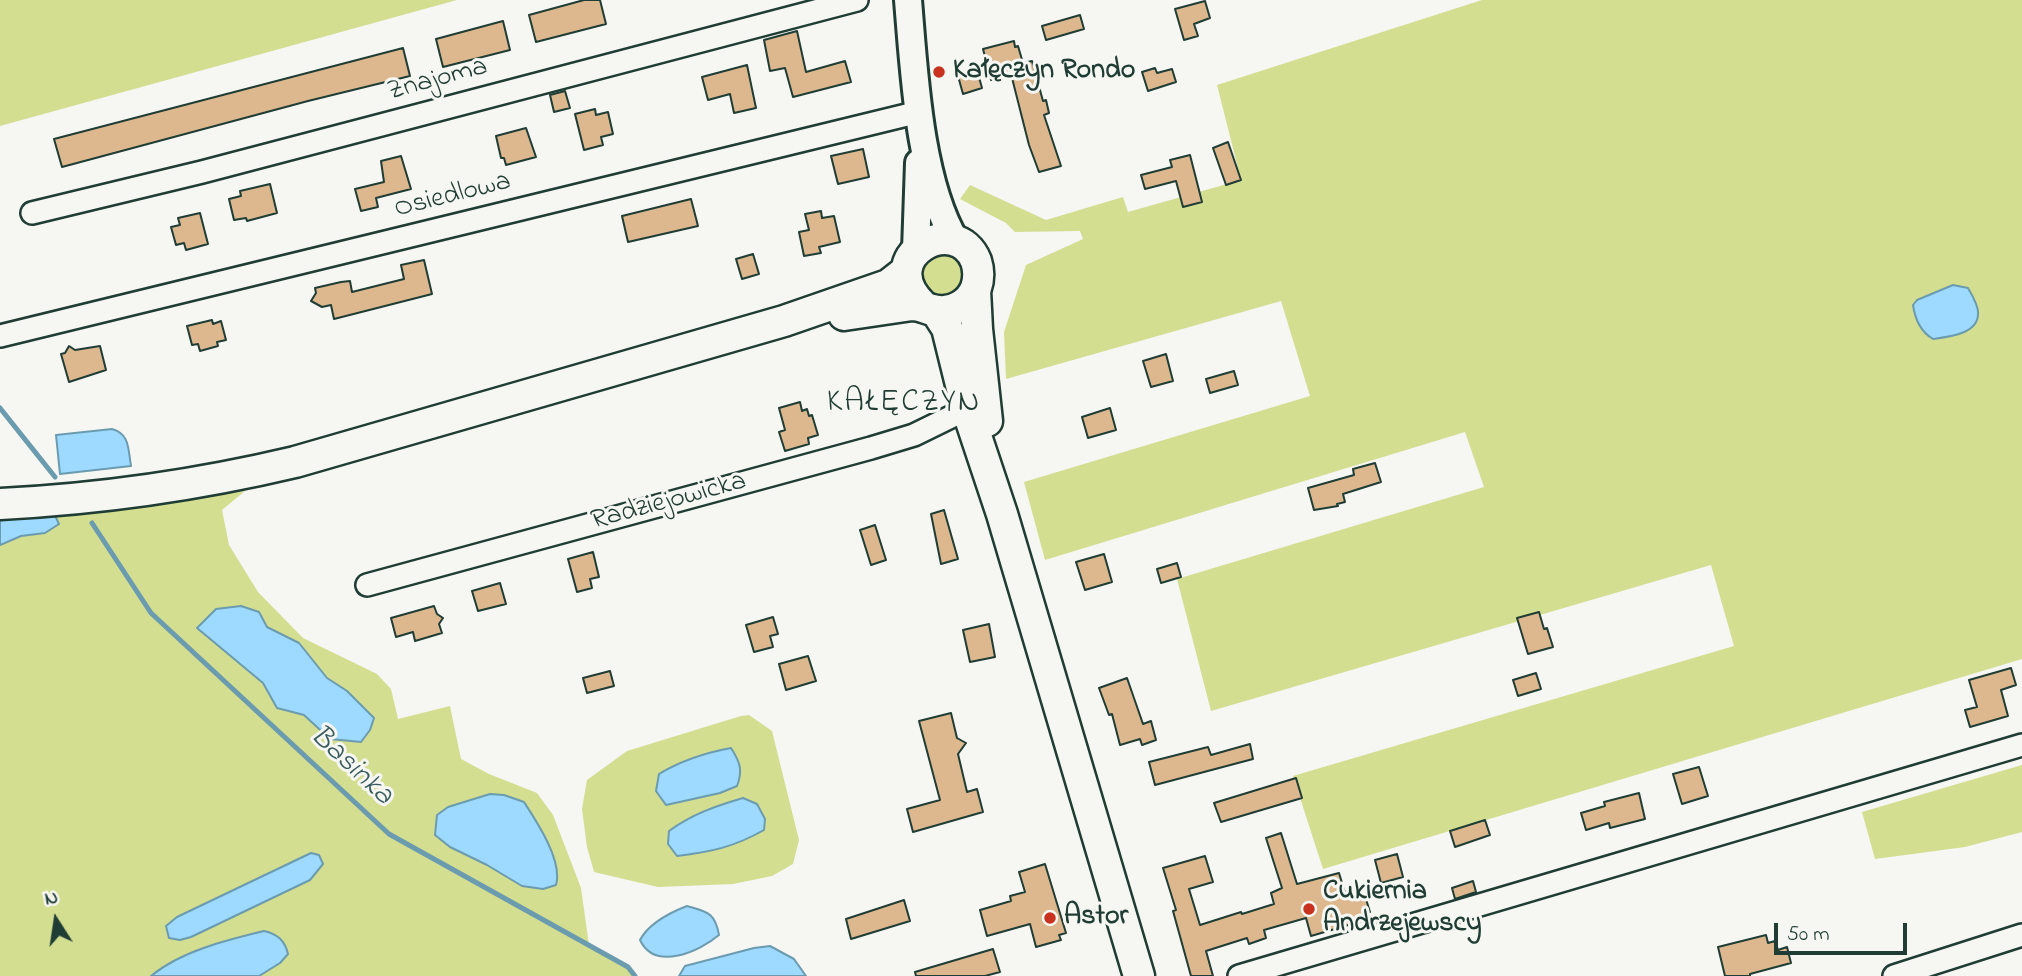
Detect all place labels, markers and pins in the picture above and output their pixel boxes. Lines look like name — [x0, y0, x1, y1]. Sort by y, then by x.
place label: Kałęczyn Rondo — [953, 55, 1135, 89]
marker: Kałęczyn Rondo — [931, 64, 947, 80]
place label: Cukiernia Andrzejewscy — [1323, 876, 1482, 942]
place label: Astor — [1064, 901, 1128, 935]
marker: Cukiernia Andrzejewscy — [1301, 901, 1317, 917]
marker: Astor — [1042, 910, 1058, 926]

